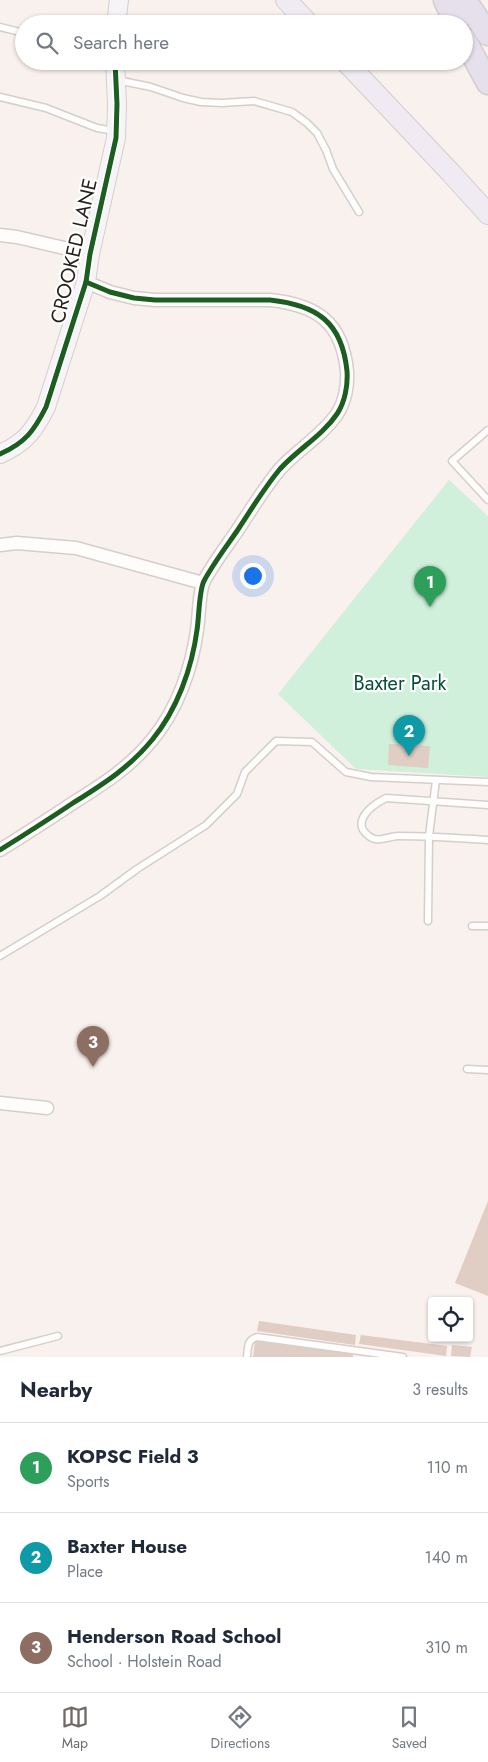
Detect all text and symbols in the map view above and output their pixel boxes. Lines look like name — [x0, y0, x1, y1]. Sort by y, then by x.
search box — [15, 15, 473, 70]
icon: search — [33, 29, 61, 57]
text: Search here — [73, 29, 169, 56]
street label: CROOKED LANE — [43, 176, 105, 326]
your location — [240, 563, 266, 589]
pin: 1 — [414, 566, 446, 607]
park label: Baxter Park — [354, 669, 447, 698]
pin: 2 — [393, 715, 425, 756]
pin: 3 — [77, 1026, 109, 1067]
map controls — [428, 1297, 473, 1342]
button: locate — [428, 1297, 473, 1342]
text: Nearby — [20, 1375, 92, 1405]
text: 3 results — [412, 1378, 468, 1401]
text: KOPSC Field 3 — [67, 1443, 199, 1470]
text: 1 — [32, 1456, 40, 1479]
text: 110 m — [427, 1456, 468, 1479]
text: Sports — [67, 1470, 109, 1493]
text: Baxter House — [67, 1533, 187, 1560]
text: 2 — [31, 1546, 41, 1569]
text: 140 m — [425, 1546, 468, 1569]
text: Place — [67, 1560, 103, 1583]
text: Henderson Road School — [67, 1623, 281, 1650]
text: 3 — [31, 1636, 41, 1659]
text: 310 m — [425, 1636, 468, 1659]
text: School · Holstein Road — [67, 1650, 222, 1673]
tab: Map — [61, 1703, 89, 1753]
tab: Directions — [211, 1703, 270, 1753]
tab: Saved — [392, 1703, 427, 1753]

